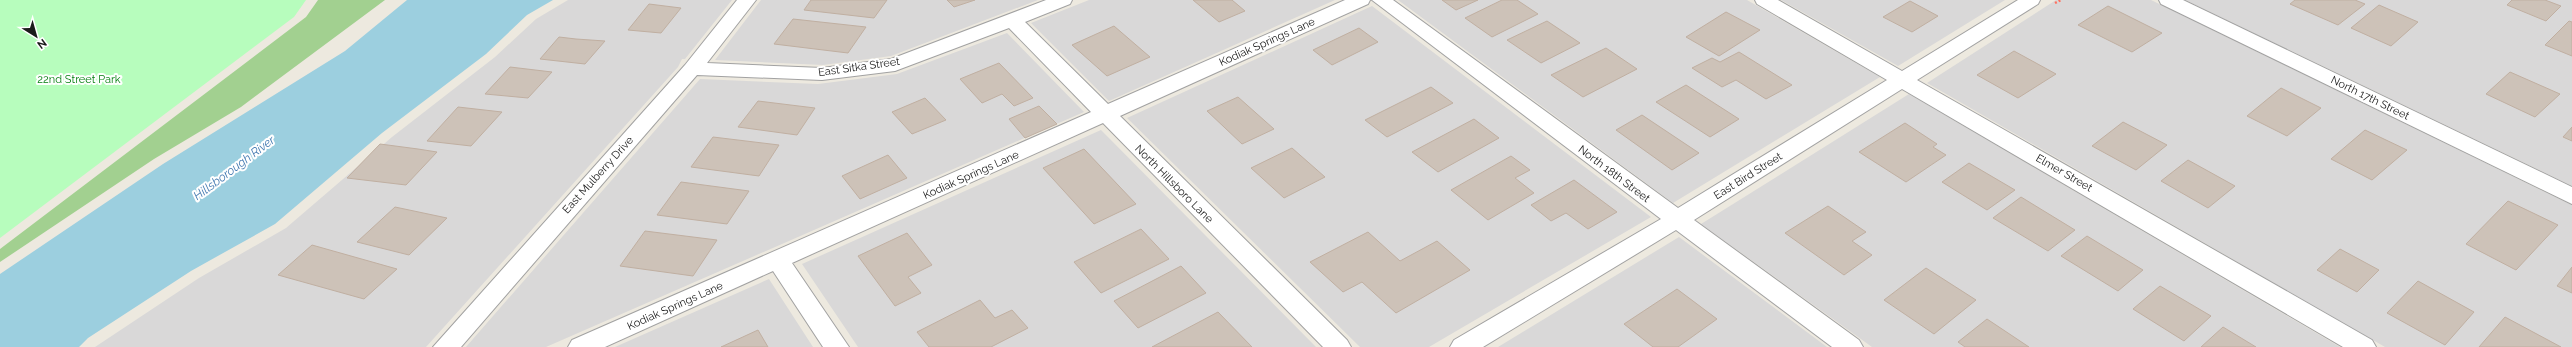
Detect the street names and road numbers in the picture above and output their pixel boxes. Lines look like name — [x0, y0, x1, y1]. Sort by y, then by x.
street label: Kodiak Springs Lane — [1217, 15, 1317, 69]
street label: East Sitka Street — [817, 55, 901, 79]
street label: North 17th Street — [2329, 73, 2412, 123]
street label: East Mulberry Drive — [560, 133, 636, 216]
street label: North Hillsboro Lane — [1132, 142, 1216, 226]
street label: North 18th Street — [1576, 143, 1653, 205]
street label: Kodiak Springs Lane — [921, 148, 1021, 202]
street label: East Bird Street — [1711, 150, 1785, 202]
street label: Elmer Street — [2033, 152, 2095, 195]
street label: Kodiak Springs Lane — [625, 279, 725, 333]

